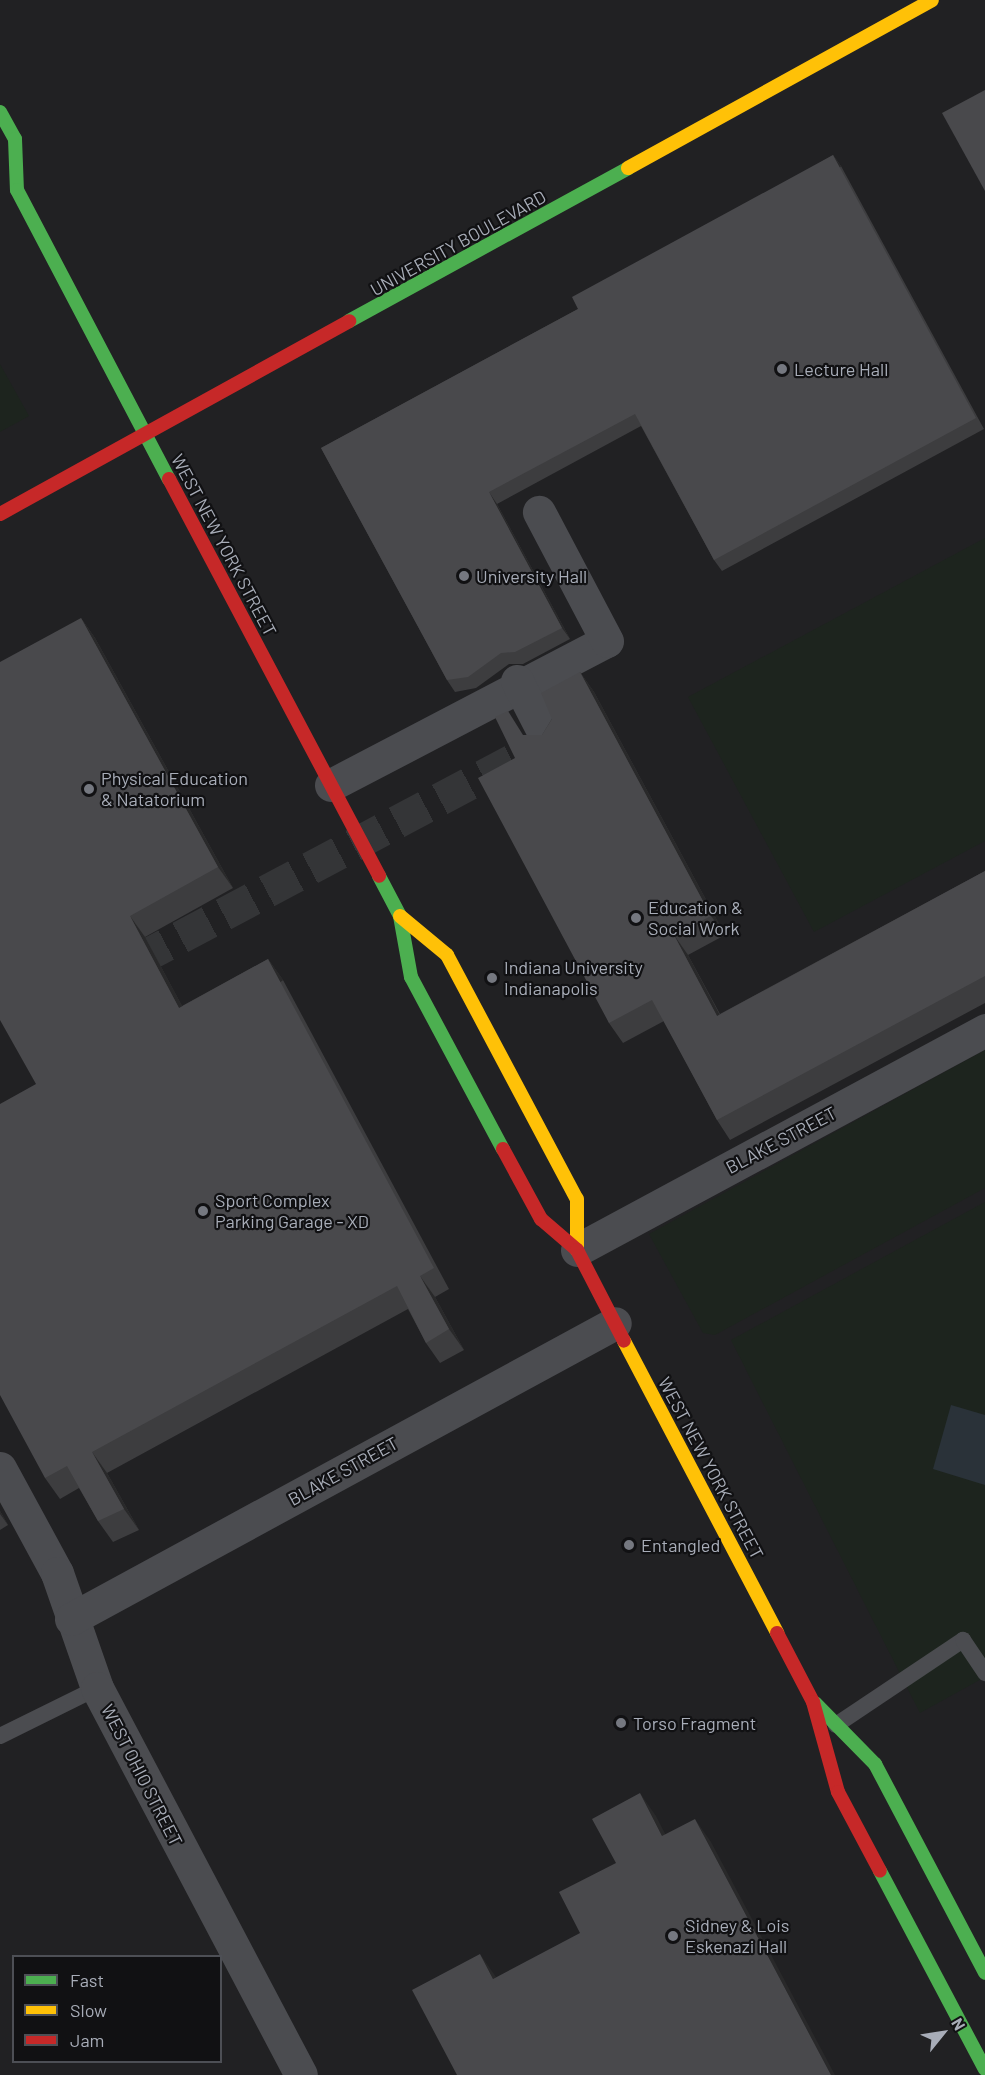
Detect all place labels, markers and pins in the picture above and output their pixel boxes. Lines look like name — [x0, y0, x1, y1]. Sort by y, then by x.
place label: Lecture Hall — [794, 358, 888, 380]
marker: Lecture Hall — [775, 362, 789, 376]
place label: University Hall — [476, 565, 587, 587]
marker: University Hall — [457, 569, 471, 583]
place label: Physical Education & Natatorium — [101, 768, 248, 810]
marker: Physical Education & Natatorium — [82, 782, 96, 796]
place label: Education & Social Work — [648, 897, 743, 940]
marker: Education & Social Work — [629, 911, 643, 925]
place label: Indiana University Indianapolis — [504, 957, 643, 1000]
marker: Indiana University Indianapolis — [485, 971, 499, 985]
place label: Sport Complex Parking Garage - XD — [215, 1190, 369, 1232]
marker: Sport Complex Parking Garage - XD — [196, 1204, 210, 1218]
place label: Entangled — [641, 1534, 720, 1556]
marker: Entangled — [622, 1538, 636, 1552]
place label: Torso Fragment — [633, 1712, 756, 1734]
marker: Torso Fragment — [614, 1716, 628, 1730]
place label: Sidney & Lois Eskenazi Hall — [685, 1915, 789, 1958]
marker: Sidney & Lois Eskenazi Hall — [666, 1929, 680, 1943]

